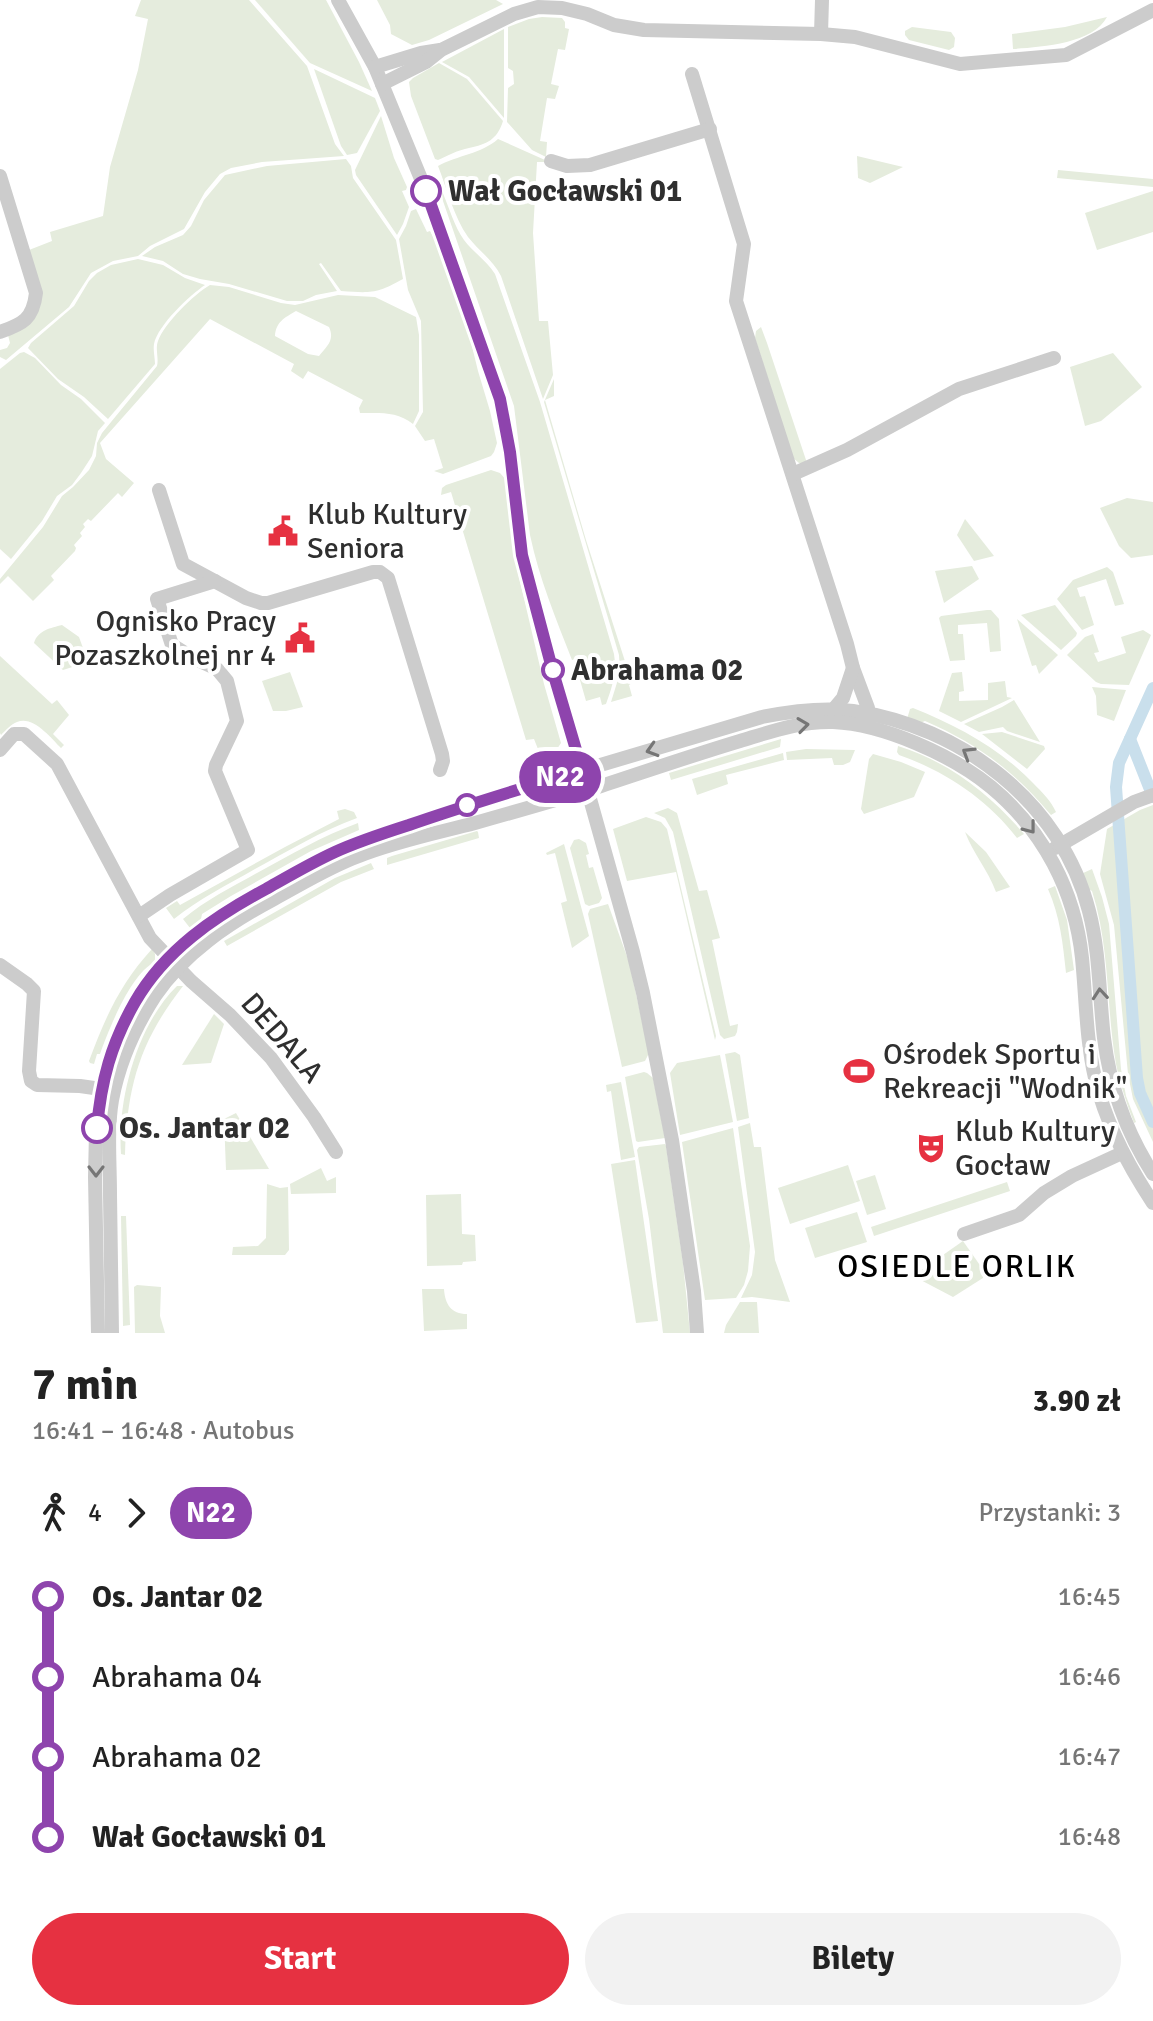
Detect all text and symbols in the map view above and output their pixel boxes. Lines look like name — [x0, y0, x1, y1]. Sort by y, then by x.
place label: Wał Gocławski 01 — [448, 173, 682, 210]
marker: Wał Gocławski 01 — [411, 176, 441, 206]
place label: Klub Kultury Seniora — [307, 496, 467, 567]
public building icon: Klub Kultury Seniora — [266, 514, 300, 548]
place label: Ognisko Pracy Pozaszkolnej nr 4 — [54, 603, 276, 674]
public building icon: Ognisko Pracy Pozaszkolnej nr 4 — [283, 621, 317, 655]
place label: Abrahama 02 — [571, 652, 744, 689]
marker: Abrahama 02 — [542, 659, 564, 681]
one-way arrow — [796, 717, 810, 734]
one-way arrow — [646, 741, 660, 757]
one-way arrow — [962, 747, 977, 763]
line badge: N22 — [514, 751, 606, 803]
text: N22 — [535, 760, 585, 794]
unlabelled marker — [456, 794, 478, 816]
one-way arrow — [1020, 819, 1034, 834]
street label: DEDALA — [233, 985, 331, 1091]
one-way arrow — [1092, 987, 1109, 1000]
place label: Ośrodek Sportu i Rekreacji "Wodnik" — [883, 1036, 1127, 1107]
sports icon: Ośrodek Sportu i Rekreacji "Wodnik" — [842, 1054, 876, 1088]
place label: Os. Jantar 02 — [119, 1110, 290, 1147]
marker: Os. Jantar 02 — [82, 1113, 112, 1143]
place label: Klub Kultury Gocław — [955, 1113, 1115, 1184]
theatre icon: Klub Kultury Gocław — [914, 1131, 948, 1165]
one-way arrow — [87, 1165, 105, 1178]
district label: OSIEDLE ORLIK — [837, 1247, 1077, 1286]
text: 7 min — [32, 1358, 138, 1412]
text: 3.90 zł — [1033, 1383, 1121, 1420]
text: 16:41 – 16:48 · Autobus — [32, 1415, 294, 1447]
icon: walk — [32, 1491, 76, 1535]
icon: forward — [114, 1491, 158, 1535]
text: N22 — [186, 1496, 236, 1530]
text: 4 — [88, 1497, 102, 1529]
text: Przystanki: 3 — [979, 1497, 1121, 1529]
text: Os. Jantar 02 — [92, 1579, 263, 1616]
text: 16:45 — [1058, 1581, 1121, 1613]
text: Abrahama 04 — [92, 1659, 262, 1696]
text: 16:46 — [1058, 1661, 1121, 1693]
text: Abrahama 02 — [92, 1739, 262, 1776]
text: 16:47 — [1058, 1741, 1121, 1773]
text: Wał Gocławski 01 — [92, 1819, 326, 1856]
text: 16:48 — [1058, 1821, 1121, 1853]
button: Start — [32, 1913, 569, 2005]
button: Bilety — [585, 1913, 1121, 2005]

